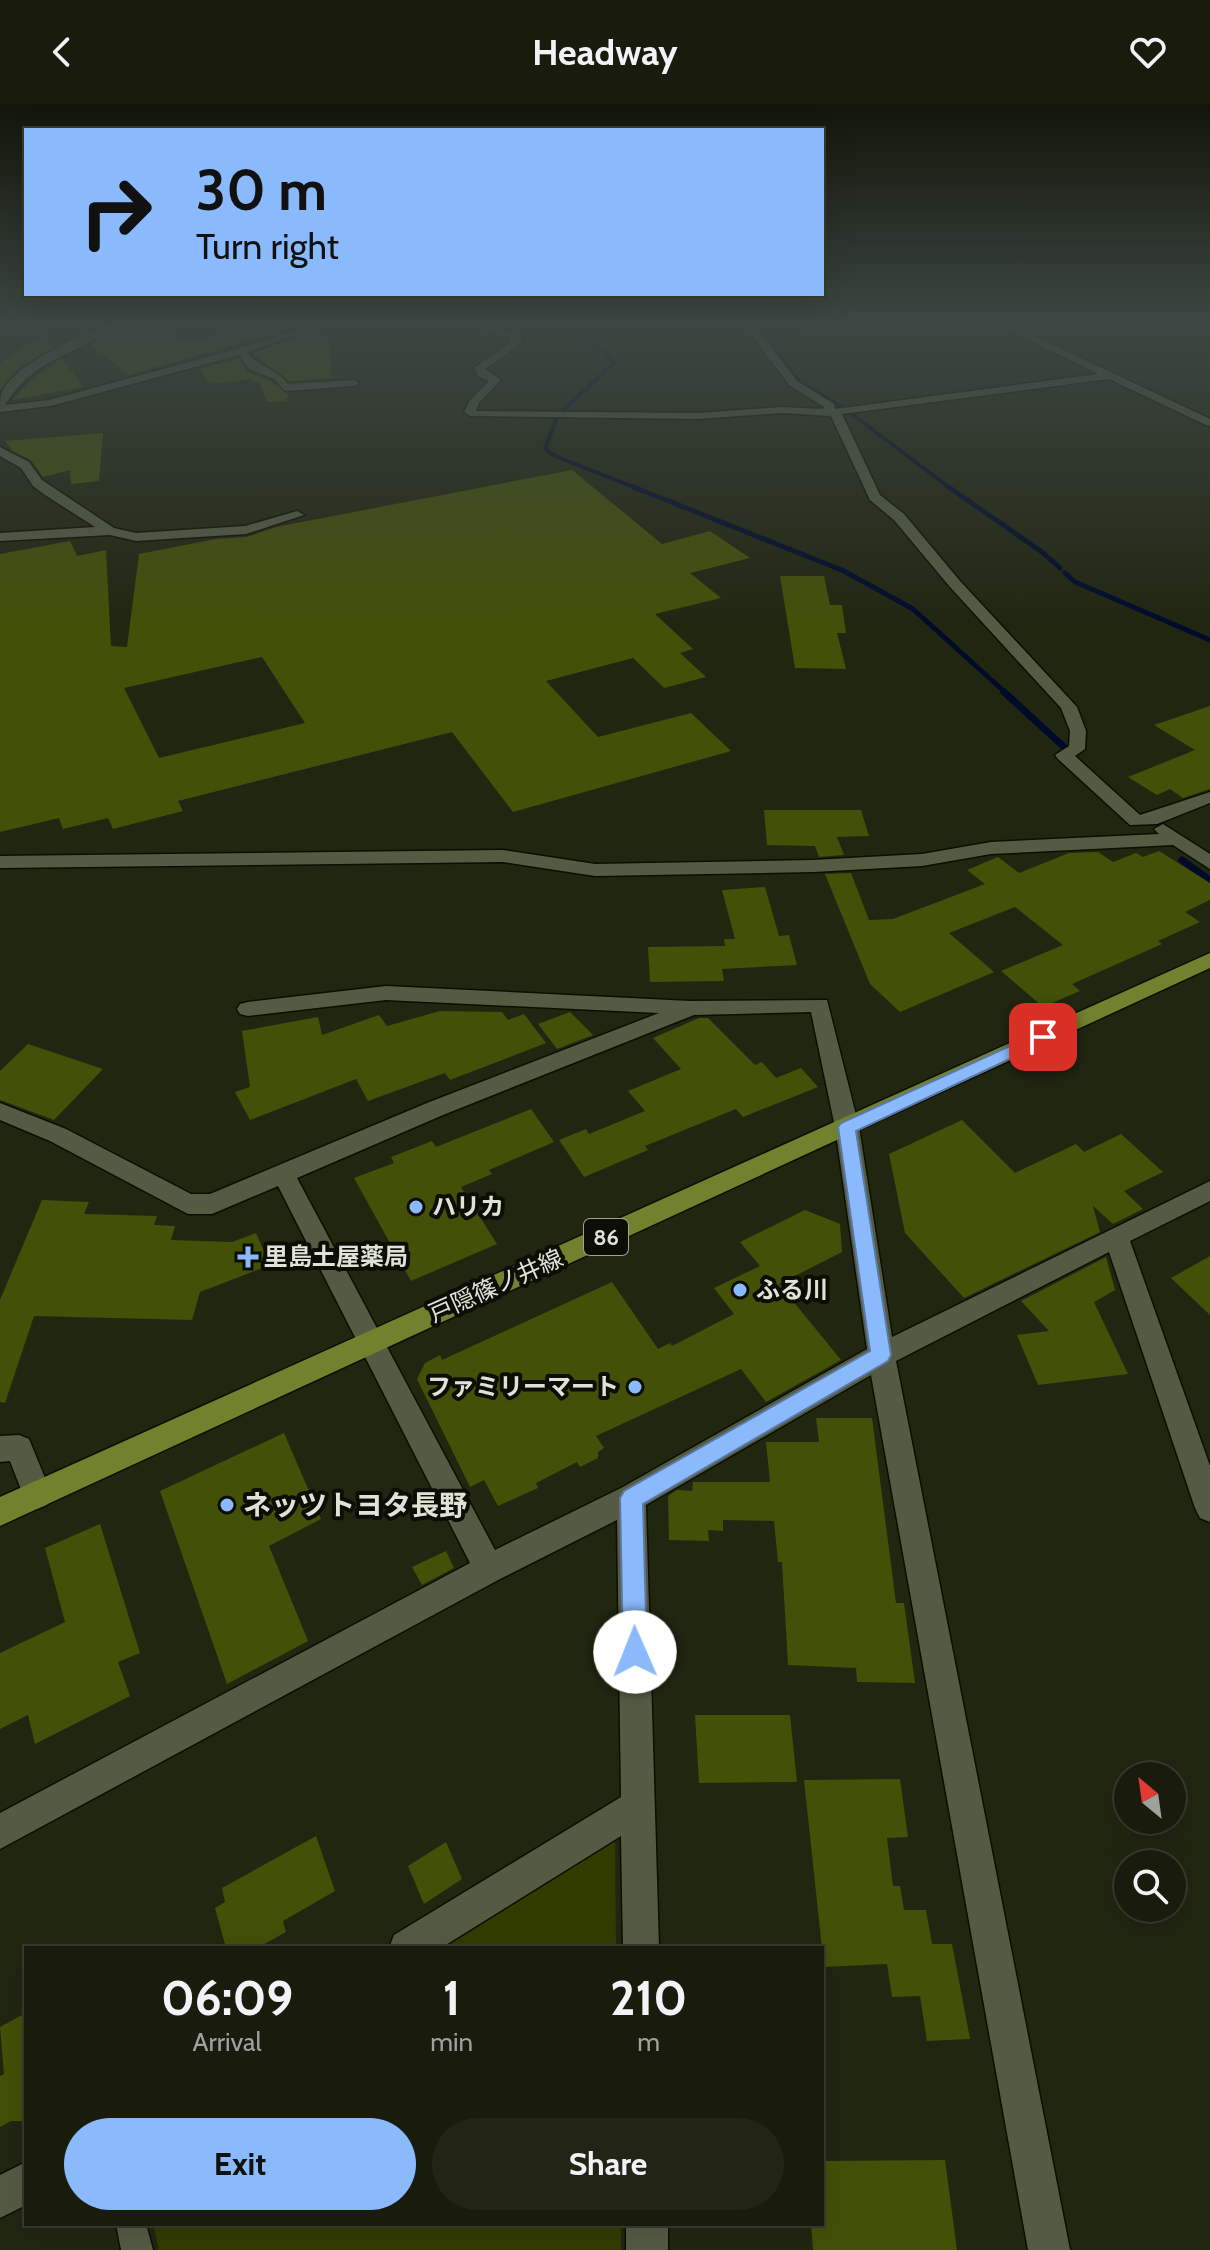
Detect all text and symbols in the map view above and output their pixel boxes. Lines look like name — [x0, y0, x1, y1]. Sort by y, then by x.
icon: back — [40, 30, 84, 74]
text: Headway — [532, 30, 678, 74]
icon: heart — [1126, 30, 1170, 74]
text: 30 m — [196, 156, 327, 224]
icon: right — [64, 160, 168, 264]
text: Turn right — [196, 224, 339, 268]
pin — [1009, 1003, 1077, 1071]
icon: arrive — [1021, 1015, 1065, 1059]
place label: ハリカ — [432, 1192, 504, 1221]
marker: ハリカ — [407, 1198, 425, 1216]
road number: 86 — [584, 1219, 628, 1255]
place label: 里島土屋薬局 — [264, 1242, 408, 1271]
street label: 戸隠篠ノ井線 — [424, 1243, 567, 1328]
marker: 里島土屋薬局 — [239, 1248, 257, 1266]
place label: ふる川 — [756, 1275, 828, 1304]
marker: ふる川 — [731, 1281, 749, 1299]
place label: ファミリーマート — [427, 1372, 619, 1401]
marker: ファミリーマート — [626, 1378, 644, 1396]
place label: ネッツトヨタ長野 — [243, 1488, 467, 1522]
marker: ネッツトヨタ長野 — [218, 1496, 236, 1514]
position arrow — [593, 1610, 677, 1694]
north arrow — [1114, 1762, 1186, 1834]
map controls — [1114, 1762, 1186, 1922]
button: search — [1114, 1850, 1186, 1922]
text: 06:09 — [161, 1969, 293, 2027]
text: 1 — [443, 1969, 461, 2027]
text: 210 — [610, 1969, 687, 2027]
text: Arrival — [193, 2026, 262, 2058]
text: min — [430, 2026, 473, 2058]
text: m — [637, 2026, 660, 2058]
button: Exit — [64, 2118, 416, 2210]
button: Share — [432, 2118, 784, 2210]

